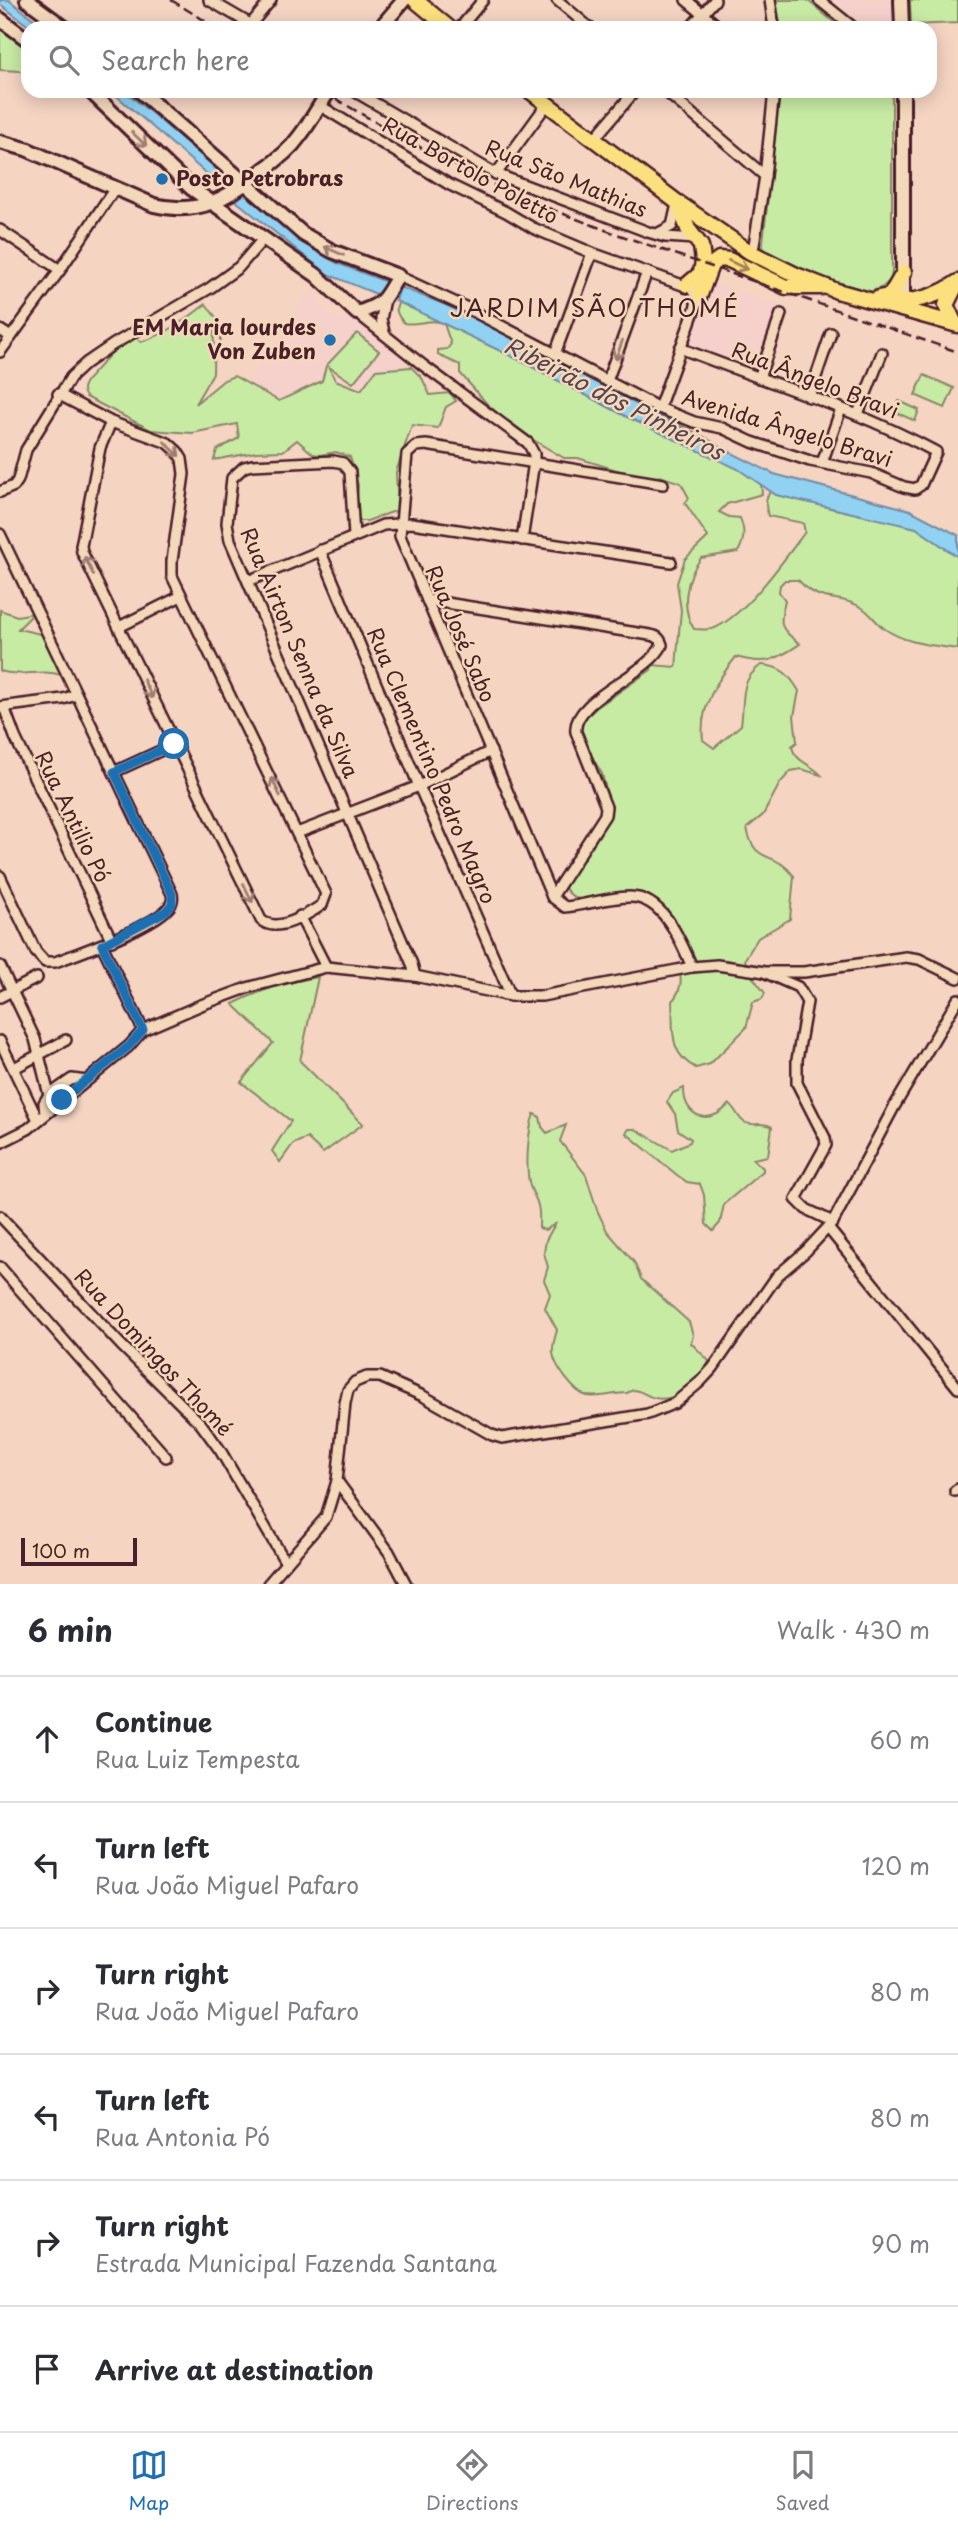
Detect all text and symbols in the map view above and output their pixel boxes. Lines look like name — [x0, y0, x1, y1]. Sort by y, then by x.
search box — [21, 21, 937, 98]
text: Search here — [101, 40, 250, 79]
icon: search — [45, 41, 83, 79]
street label: Rua Bortolo Poletto — [377, 108, 565, 231]
one-way arrow — [130, 130, 147, 147]
street label: Rua São Mathias — [481, 130, 653, 224]
place label: Posto Petrobras — [176, 161, 343, 193]
marker: Posto Petrobras — [154, 171, 170, 187]
one-way arrow — [324, 244, 346, 257]
one-way arrow — [727, 258, 748, 272]
district label: JARDIM SÃO THOMÉ — [450, 289, 740, 325]
place label: EM Maria lourdes Von Zuben — [132, 310, 316, 366]
water label: Ribeirão dos Pinheiros — [499, 327, 733, 469]
marker: EM Maria lourdes Von Zuben — [322, 332, 338, 348]
street label: Rua Ângelo Bravi — [727, 332, 904, 426]
one-way arrow — [611, 338, 624, 360]
street label: Avenida Ângelo Bravi — [679, 380, 897, 474]
one-way arrow — [164, 441, 181, 458]
street label: Rua Airton Senna da Silva — [233, 522, 368, 783]
one-way arrow — [81, 556, 95, 577]
street label: Rua José Sabo — [419, 560, 505, 707]
street label: Rua Clementino Pedro Magro — [360, 622, 506, 908]
one-way arrow — [142, 678, 156, 699]
route start — [158, 728, 189, 759]
street label: Rua Antilio Pó — [28, 745, 119, 887]
one-way arrow — [268, 777, 282, 798]
one-way arrow — [242, 882, 256, 903]
route end — [46, 1084, 77, 1115]
street label: Rua Domingos Thomé — [68, 1260, 241, 1443]
scale bar — [21, 1535, 136, 1567]
text: 100 m — [32, 1536, 90, 1564]
text: 6 min — [28, 1607, 113, 1652]
text: Walk · 430 m — [777, 1612, 930, 1647]
text: Continue — [95, 1702, 212, 1741]
icon: ahead — [28, 1720, 66, 1758]
text: 60 m — [870, 1722, 930, 1757]
text: Rua Luiz Tempesta — [95, 1741, 300, 1776]
text: Turn left — [95, 1828, 210, 1867]
icon: left — [28, 1846, 66, 1884]
text: 120 m — [862, 1848, 930, 1883]
text: Rua João Miguel Pafaro — [95, 1867, 359, 1902]
text: Turn right — [95, 1954, 229, 1993]
icon: right — [28, 1972, 66, 2010]
text: 80 m — [870, 1974, 930, 2009]
text: Rua João Miguel Pafaro — [95, 1993, 359, 2028]
text: Turn left — [95, 2080, 210, 2119]
icon: left — [28, 2098, 66, 2136]
text: 80 m — [870, 2100, 930, 2135]
text: Rua Antonia Pó — [95, 2119, 270, 2154]
text: Turn right — [95, 2206, 229, 2245]
icon: right — [28, 2224, 66, 2262]
text: 90 m — [871, 2226, 930, 2261]
text: Estrada Municipal Fazenda Santana — [95, 2245, 497, 2280]
icon: arrive — [28, 2350, 66, 2388]
text: Arrive at destination — [95, 2350, 374, 2389]
tab: Map — [129, 2446, 169, 2516]
tab: Directions — [426, 2446, 519, 2516]
tab: Saved — [776, 2446, 829, 2516]

